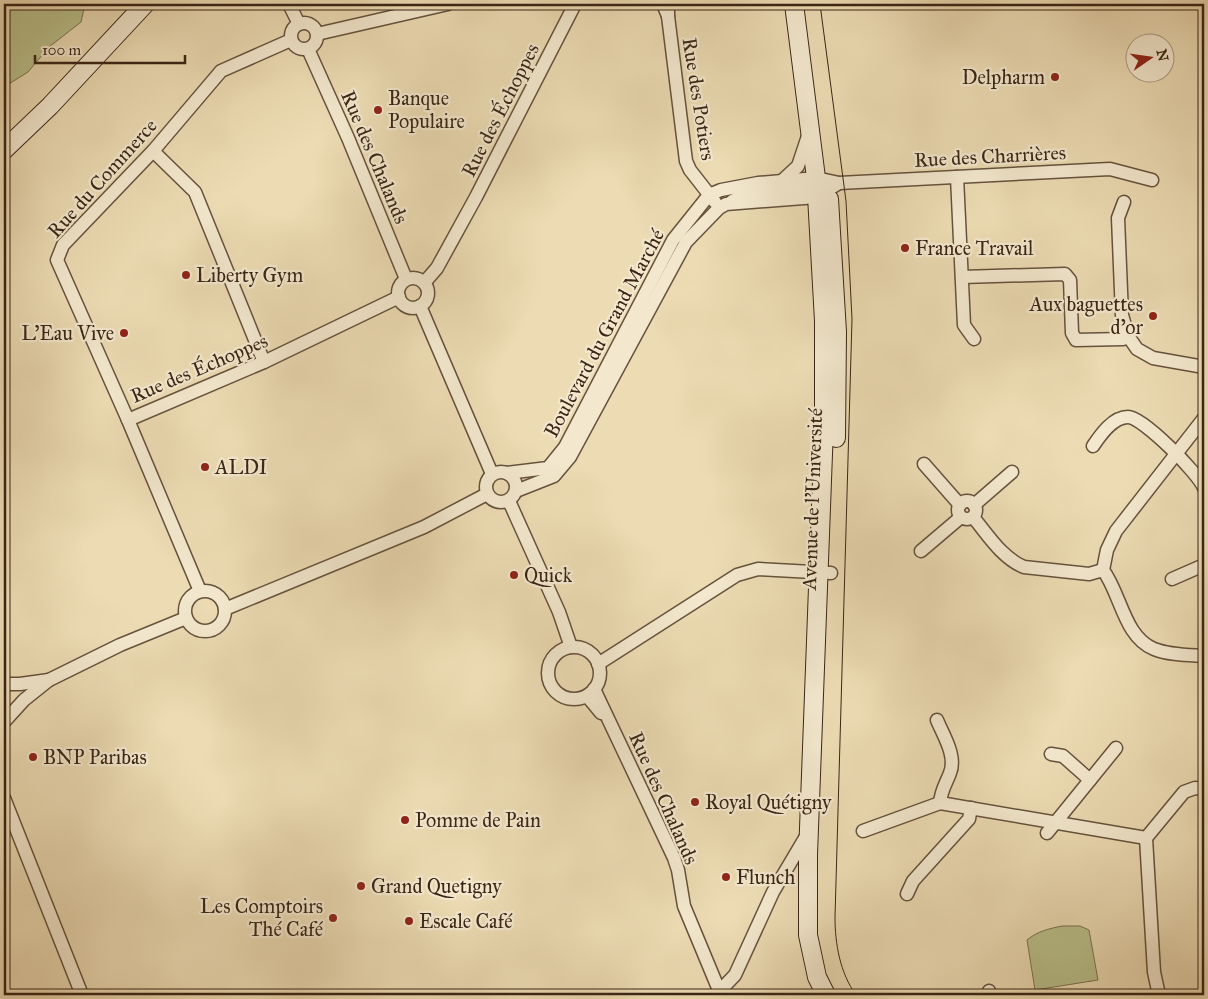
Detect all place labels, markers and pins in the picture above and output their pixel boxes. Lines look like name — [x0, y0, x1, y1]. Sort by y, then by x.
place label: Delpharm — [962, 65, 1045, 89]
marker: Delpharm — [1049, 71, 1061, 83]
place label: Banque Populaire — [388, 86, 465, 133]
marker: Banque Populaire — [372, 104, 384, 116]
place label: France Travail — [915, 236, 1034, 260]
marker: France Travail — [899, 242, 911, 254]
place label: Liberty Gym — [196, 263, 303, 287]
marker: Liberty Gym — [180, 269, 192, 281]
place label: Aux baguettes d'or — [1028, 292, 1143, 339]
marker: Aux baguettes d'or — [1147, 310, 1159, 322]
place label: L'Eau Vive — [21, 321, 114, 345]
marker: L'Eau Vive — [118, 327, 130, 339]
place label: ALDI — [214, 455, 267, 479]
marker: ALDI — [199, 461, 211, 473]
place label: Quick — [524, 563, 573, 587]
marker: Quick — [508, 569, 520, 581]
place label: BNP Paribas — [43, 745, 147, 769]
marker: BNP Paribas — [27, 751, 39, 763]
place label: Royal Quétigny — [705, 790, 832, 815]
marker: Royal Quétigny — [689, 796, 701, 808]
place label: Pomme de Pain — [415, 808, 541, 832]
marker: Pomme de Pain — [399, 814, 411, 826]
place label: Flunch — [736, 865, 795, 889]
marker: Flunch — [720, 871, 732, 883]
place label: Grand Quetigny — [371, 874, 502, 899]
marker: Grand Quetigny — [355, 880, 367, 892]
place label: Les Comptoirs Thé Café — [200, 894, 324, 941]
place label: Escale Café — [419, 909, 513, 933]
marker: Les Comptoirs Thé Café — [327, 912, 339, 924]
marker: Escale Café — [403, 915, 415, 927]

